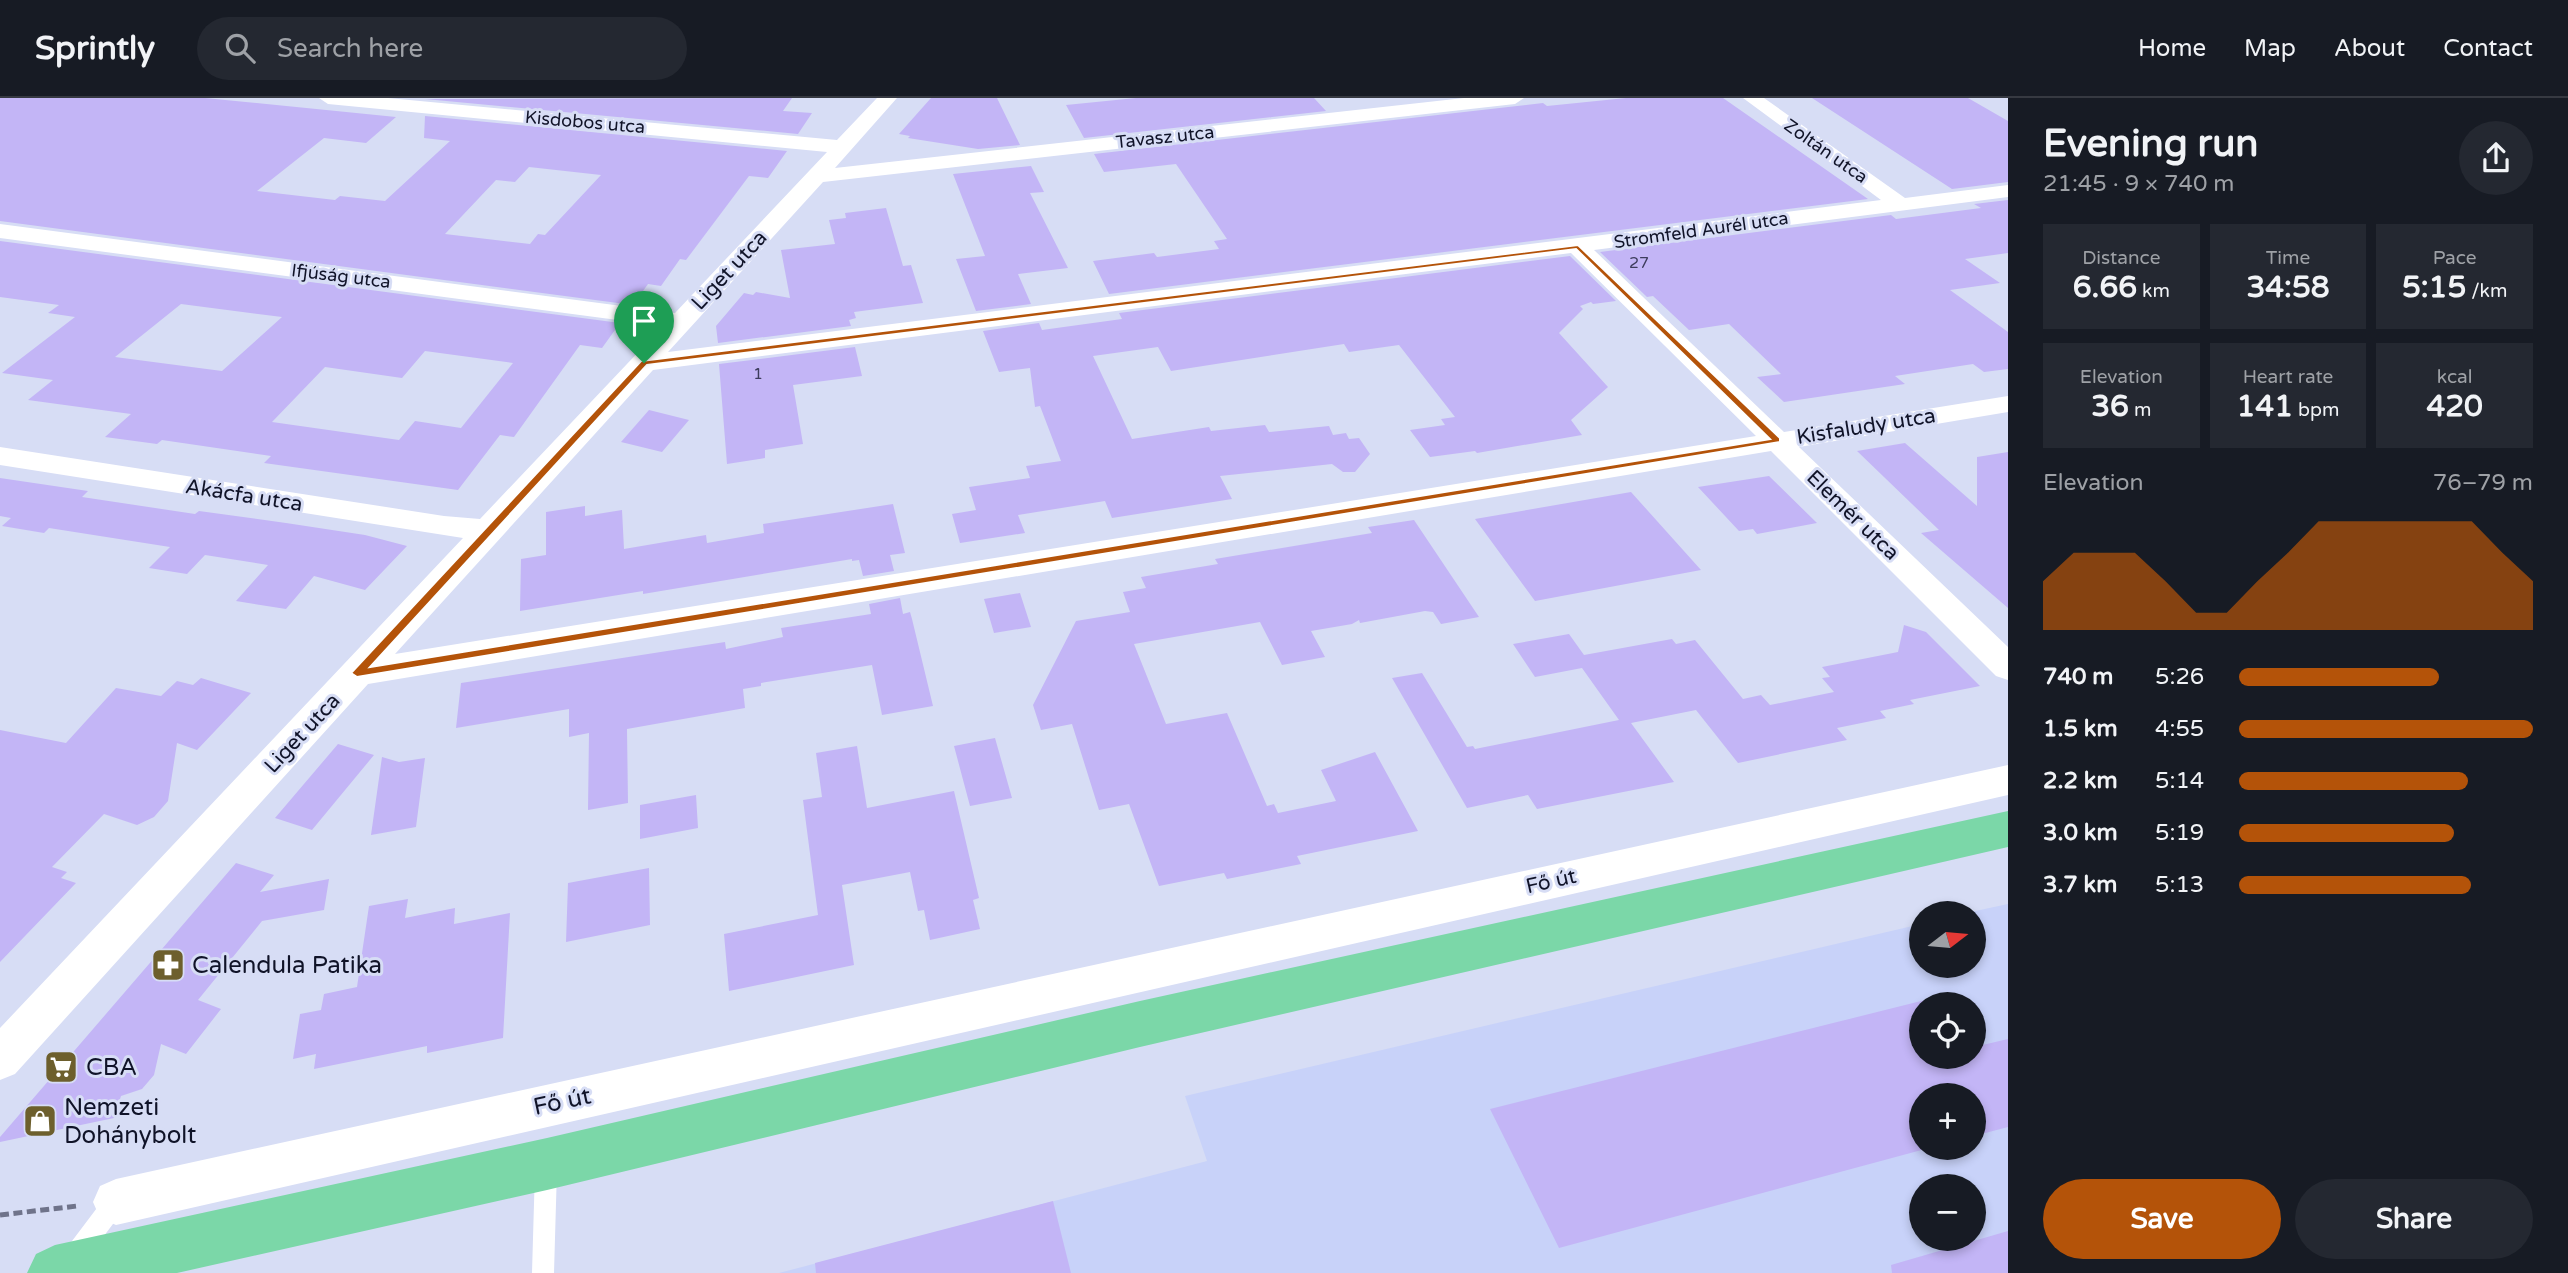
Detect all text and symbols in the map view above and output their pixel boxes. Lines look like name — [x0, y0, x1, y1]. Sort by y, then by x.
search box — [197, 17, 687, 80]
text: Sprintly — [35, 29, 155, 68]
icon: search — [221, 29, 259, 67]
text: Search here — [277, 33, 423, 64]
text: Home — [2138, 34, 2206, 63]
text: Map — [2244, 34, 2296, 63]
text: About — [2334, 34, 2405, 63]
text: Contact — [2443, 34, 2533, 63]
street label: Kisdobos utca — [524, 106, 646, 138]
street label: Zoltán utca — [1780, 114, 1872, 188]
street label: Tavasz utca — [1115, 121, 1215, 153]
text: Evening run — [2043, 121, 2258, 167]
button: share — [2459, 121, 2533, 195]
text: 21:45 · 9 × 740 m — [2043, 170, 2234, 198]
street label: Stromfeld Aurél utca — [1612, 207, 1790, 253]
street label: Liget utca — [686, 225, 772, 315]
text: Distance — [2082, 247, 2160, 269]
text: Time — [2266, 247, 2310, 269]
text: Pace — [2433, 247, 2477, 269]
house number: 27 — [1629, 253, 1649, 273]
street label: Ifjúság utca — [290, 259, 392, 293]
text: 6.66 — [2073, 269, 2137, 306]
text: 34:58 — [2246, 269, 2330, 306]
text: 5:15 — [2402, 269, 2466, 306]
text: km — [2137, 280, 2170, 302]
text: /km — [2466, 280, 2507, 302]
pin — [614, 291, 674, 363]
icon: arrive — [625, 302, 663, 340]
house number: 1 — [753, 364, 763, 384]
text: Elevation — [2080, 366, 2163, 388]
text: Heart rate — [2243, 366, 2333, 388]
text: kcal — [2437, 366, 2473, 388]
text: 36 — [2091, 388, 2129, 425]
text: 141 — [2237, 388, 2293, 425]
text: 420 — [2426, 388, 2483, 425]
text: m — [2129, 399, 2151, 421]
text: bpm — [2293, 399, 2339, 421]
street label: Kisfaludy utca — [1795, 403, 1937, 450]
street label: Elemér utca — [1801, 465, 1904, 566]
text: Elevation — [2043, 469, 2144, 497]
text: 76–79 m — [2433, 469, 2533, 497]
street label: Akácfa utca — [183, 474, 304, 517]
text: 740 m — [2043, 663, 2113, 691]
text: 5:26 — [2155, 663, 2204, 691]
street label: Liget utca — [259, 688, 345, 778]
text: 1.5 km — [2043, 715, 2118, 743]
text: 4:55 — [2155, 715, 2204, 743]
text: 2.2 km — [2043, 767, 2118, 795]
text: 5:14 — [2155, 767, 2204, 795]
text: 3.0 km — [2043, 819, 2118, 847]
text: 5:19 — [2155, 819, 2204, 847]
street label: Fő út — [1523, 864, 1579, 899]
text: 3.7 km — [2043, 871, 2117, 899]
text: 5:13 — [2155, 871, 2204, 899]
north arrow — [1909, 901, 1986, 978]
map controls — [1909, 901, 1986, 1251]
pharmacy icon: Calendula Patika — [149, 946, 187, 984]
place label: Calendula Patika — [192, 951, 382, 980]
button: locate — [1909, 992, 1986, 1069]
supermarket icon: CBA — [42, 1048, 80, 1086]
place label: CBA — [86, 1053, 137, 1082]
street label: Fő út — [531, 1081, 594, 1122]
button: + — [1909, 1083, 1986, 1160]
place label: Nemzeti Dohánybolt — [64, 1093, 196, 1150]
shop icon: Nemzeti Dohánybolt — [21, 1102, 59, 1140]
button: − — [1909, 1174, 1986, 1251]
button: Save — [2043, 1179, 2281, 1259]
button: Share — [2295, 1179, 2533, 1259]

